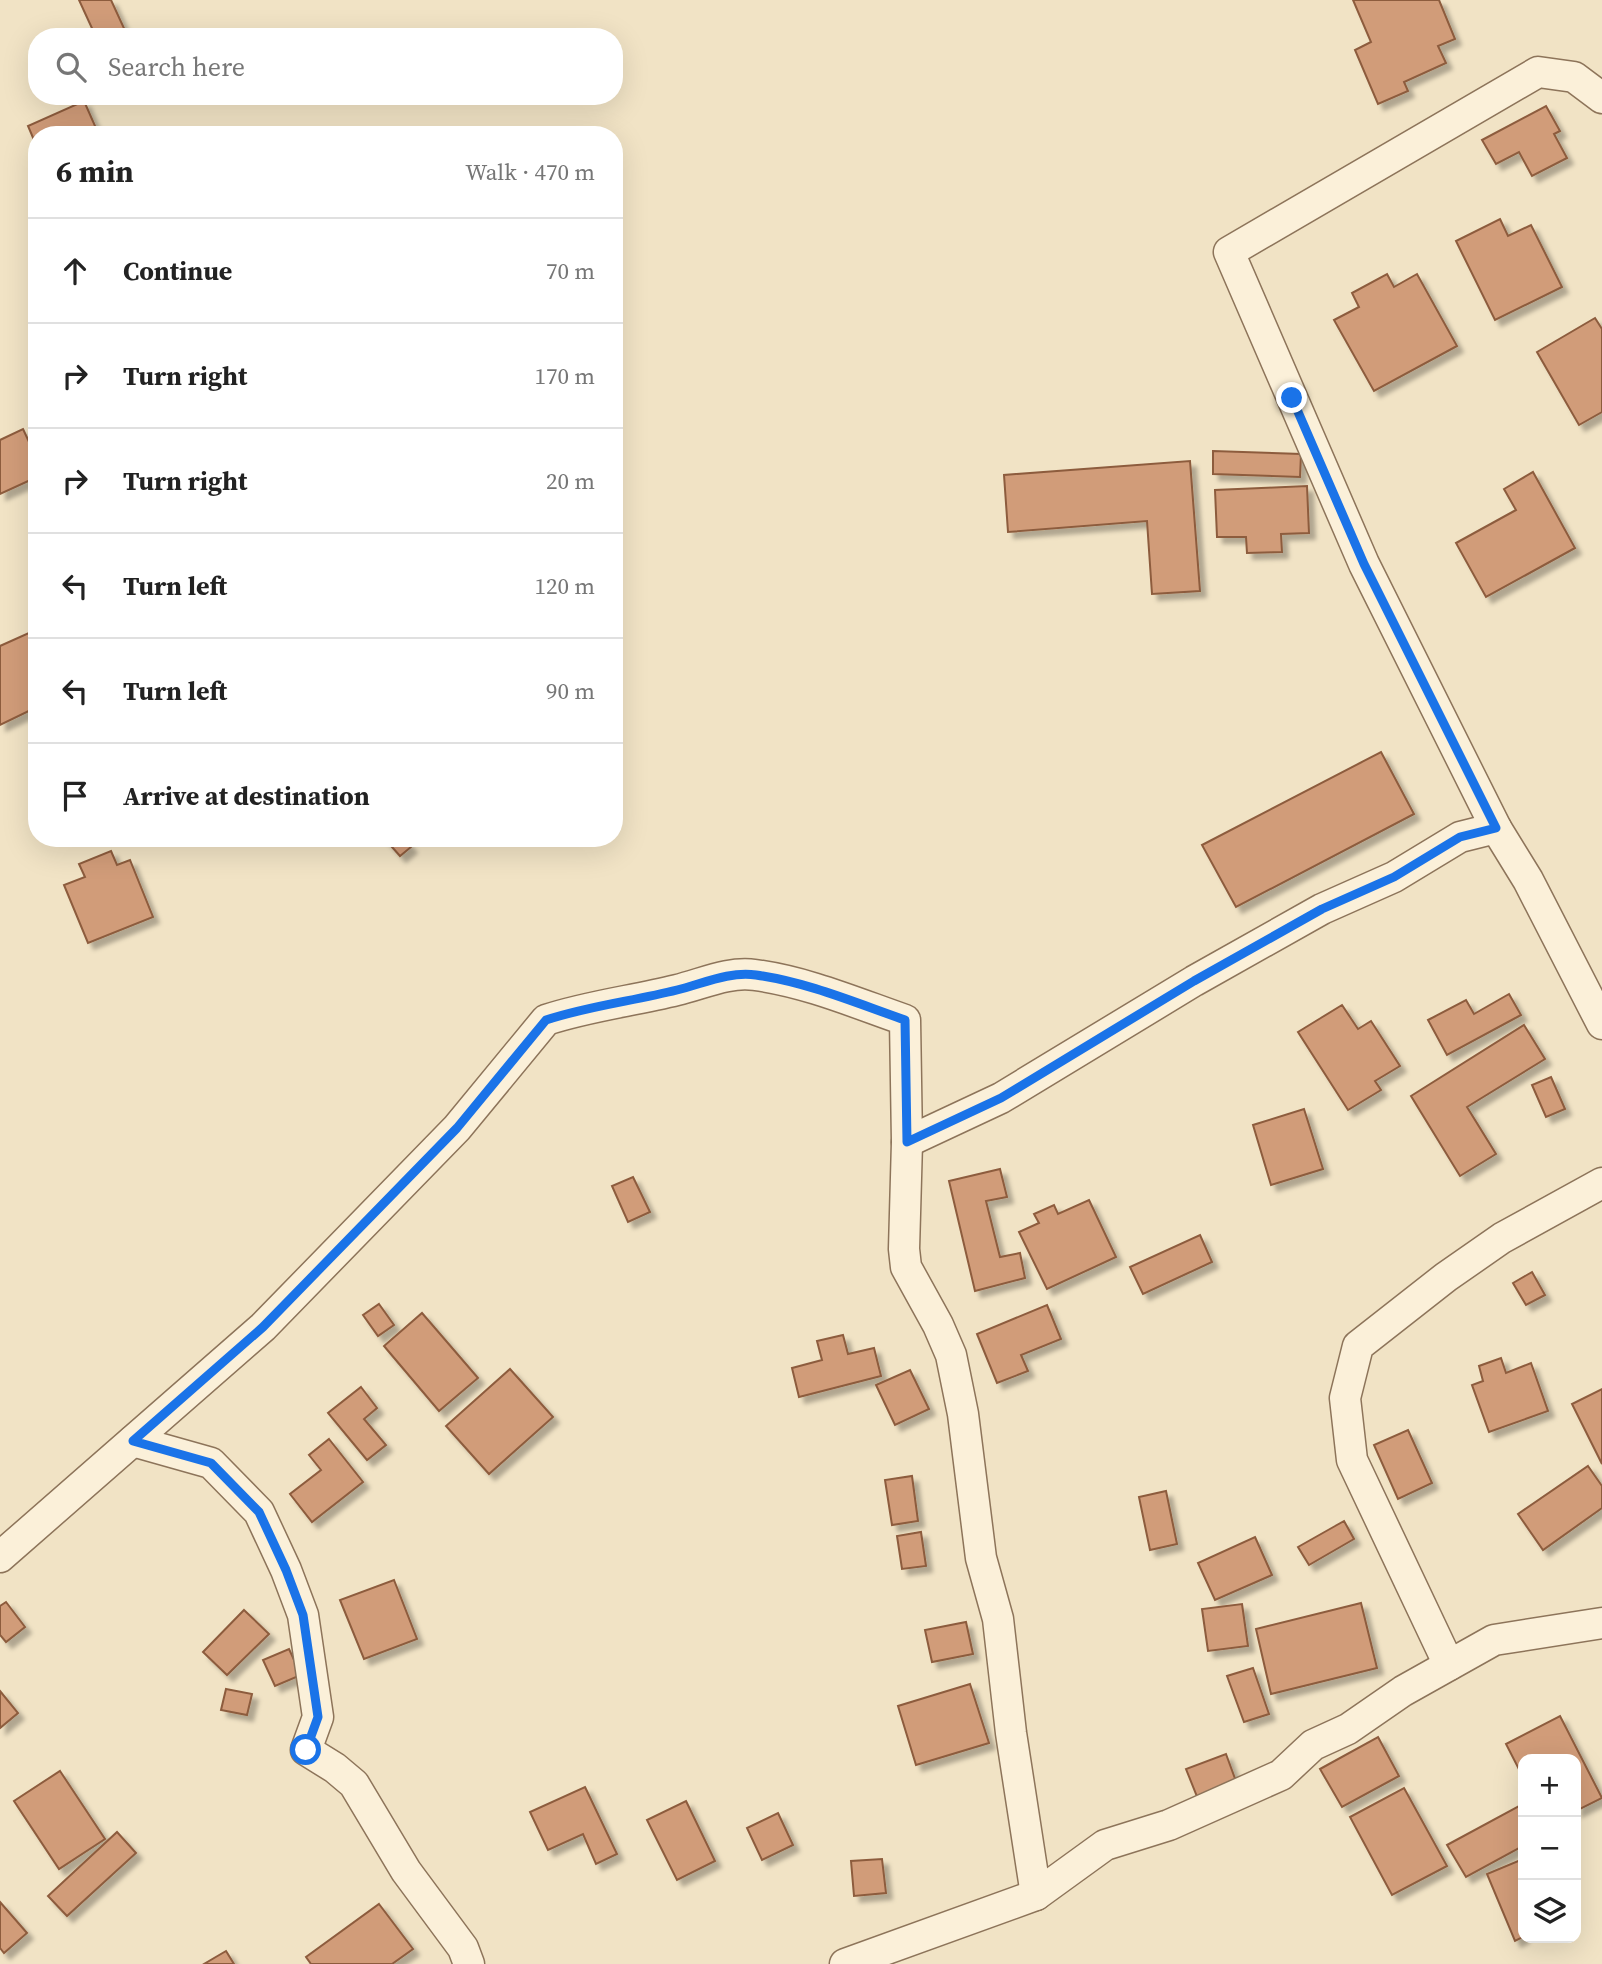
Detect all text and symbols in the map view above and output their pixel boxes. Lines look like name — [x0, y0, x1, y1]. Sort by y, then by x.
search box — [28, 28, 623, 105]
icon: search — [52, 48, 90, 86]
text: Search here — [108, 49, 245, 85]
text: 6 min — [56, 151, 134, 192]
text: Walk · 470 m — [465, 156, 595, 188]
icon: ahead — [56, 252, 94, 290]
text: Continue — [123, 253, 232, 289]
text: 70 m — [546, 255, 595, 287]
icon: right — [56, 357, 94, 395]
text: Turn right — [123, 358, 247, 394]
text: 170 m — [534, 360, 595, 392]
route end — [1276, 382, 1307, 413]
icon: right — [56, 462, 94, 500]
text: Turn right — [123, 463, 247, 499]
text: 20 m — [546, 465, 595, 497]
icon: left — [56, 567, 94, 605]
text: Turn left — [123, 568, 227, 604]
text: 120 m — [534, 570, 595, 602]
icon: left — [56, 672, 94, 710]
text: Turn left — [123, 673, 227, 709]
text: 90 m — [546, 675, 595, 707]
icon: arrive — [56, 777, 94, 815]
text: Arrive at destination — [123, 778, 370, 814]
route start — [290, 1734, 321, 1765]
map controls — [1518, 1754, 1581, 1943]
button: + — [1518, 1754, 1581, 1817]
button: − — [1518, 1817, 1581, 1880]
button: layers — [1518, 1880, 1581, 1943]

